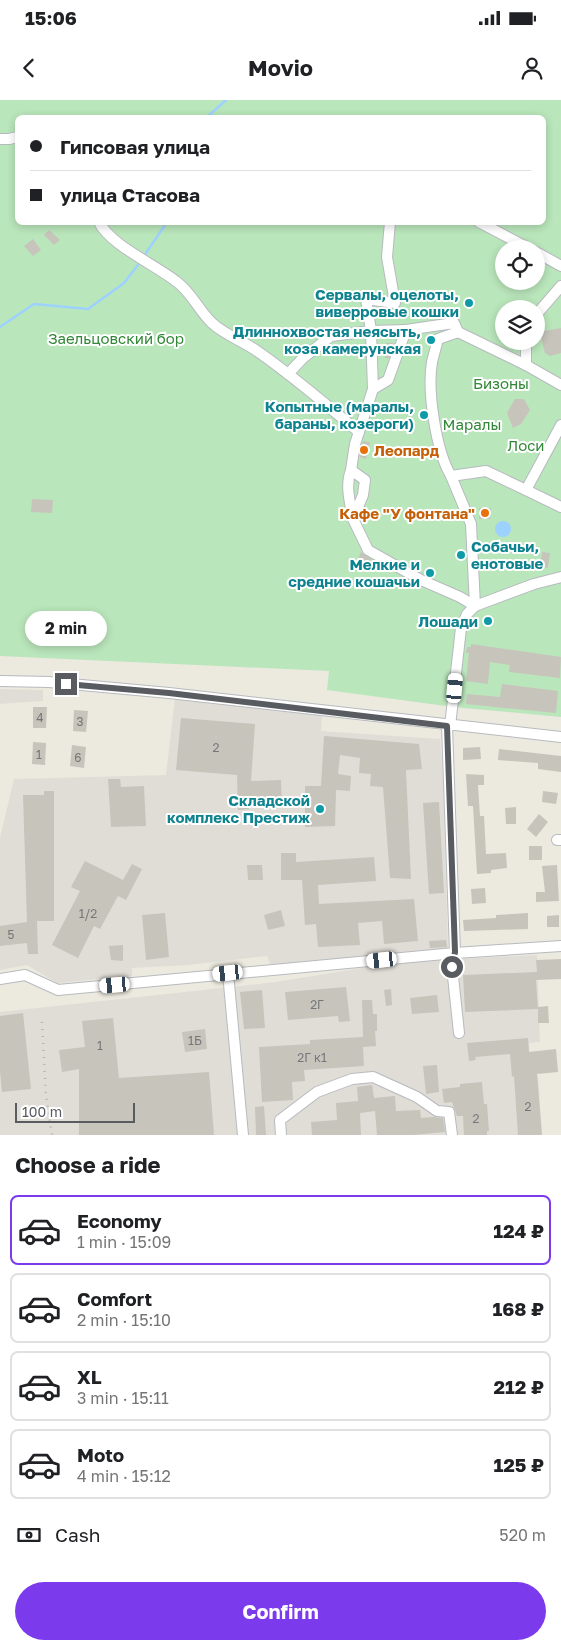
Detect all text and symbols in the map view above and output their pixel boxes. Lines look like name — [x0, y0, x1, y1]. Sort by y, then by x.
text: 15:06 — [25, 6, 77, 29]
icon: back — [15, 54, 43, 82]
text: Movio — [248, 54, 313, 81]
icon: person — [518, 54, 546, 82]
text: Гипсовая улица — [60, 135, 210, 158]
text: улица Стасова — [60, 183, 200, 206]
map controls — [495, 240, 545, 350]
button: locate — [495, 240, 545, 290]
place label: Сервалы, оцелоты, виверровые кошки — [315, 285, 459, 320]
marker: Сервалы, оцелоты, виверровые кошки — [463, 297, 475, 309]
button: layers — [495, 300, 545, 350]
place label: Длиннохвостая неясыть, коза камерунская — [233, 322, 421, 357]
park label: Заельцовский бор — [48, 329, 184, 347]
marker: Длиннохвостая неясыть, коза камерунская — [425, 334, 437, 346]
park label: Бизоны — [473, 374, 529, 392]
place label: Копытные (маралы, бараны, козероги) — [265, 397, 414, 432]
marker: Копытные (маралы, бараны, козероги) — [418, 409, 430, 421]
park label: Маралы — [443, 415, 501, 433]
park label: Лоси — [507, 436, 545, 454]
place label: Леопард — [374, 441, 440, 459]
marker: Леопард — [358, 444, 370, 456]
place label: Кафе "У фонтана" — [339, 504, 475, 522]
marker: Кафе "У фонтана" — [479, 507, 491, 519]
place label: Собачьи, енотовые — [471, 537, 544, 572]
marker: Собачьи, енотовые — [455, 549, 467, 561]
place label: Мелкие и средние кошачьи — [288, 555, 420, 590]
marker: Мелкие и средние кошачьи — [424, 567, 436, 579]
callout: 2 min — [25, 612, 107, 646]
place label: Лошади — [418, 612, 478, 630]
marker: Лошади — [482, 615, 494, 627]
text: 2 min — [45, 618, 87, 638]
car — [446, 672, 463, 704]
route end — [55, 673, 77, 695]
house number: 4 — [36, 710, 44, 725]
house number: 3 — [76, 714, 84, 729]
house number: 2 — [213, 740, 220, 755]
house number: 1 — [36, 747, 42, 762]
house number: 6 — [74, 750, 82, 765]
place label: Складской комплекс Престиж — [167, 791, 311, 826]
marker: Складской комплекс Престиж — [314, 803, 326, 815]
house number: 1/2 — [79, 906, 97, 921]
house number: 5 — [8, 927, 15, 942]
car — [366, 951, 397, 969]
route start — [441, 956, 463, 978]
car — [212, 964, 243, 982]
car — [99, 976, 130, 994]
house number: 2Г — [310, 997, 324, 1012]
house number: 1Б — [188, 1033, 202, 1048]
house number: 1 — [97, 1038, 103, 1053]
house number: 2Г к1 — [297, 1050, 327, 1065]
house number: 2 — [525, 1099, 532, 1114]
scale bar — [15, 1100, 135, 1123]
text: 100 m — [22, 1103, 62, 1120]
house number: 2 — [473, 1111, 480, 1126]
text: Choose a ride — [15, 1151, 161, 1178]
icon: car — [17, 1208, 62, 1253]
text: Economy — [77, 1209, 162, 1232]
text: 124 ₽ — [493, 1219, 544, 1242]
text: 1 min · 15:09 — [77, 1232, 171, 1252]
icon: car — [17, 1286, 62, 1331]
text: Comfort — [77, 1287, 152, 1310]
text: 168 ₽ — [492, 1297, 544, 1320]
text: 2 min · 15:10 — [77, 1310, 171, 1330]
icon: car — [17, 1364, 62, 1409]
text: XL — [77, 1365, 102, 1388]
text: 212 ₽ — [493, 1375, 544, 1398]
text: 3 min · 15:11 — [77, 1388, 169, 1408]
icon: car — [17, 1442, 62, 1487]
text: Moto — [77, 1443, 124, 1466]
text: 125 ₽ — [493, 1453, 544, 1476]
text: 4 min · 15:12 — [77, 1466, 171, 1486]
icon: cash — [15, 1521, 43, 1549]
text: Cash — [55, 1523, 100, 1546]
text: 520 m — [499, 1525, 546, 1545]
button: Confirm — [15, 1582, 546, 1640]

